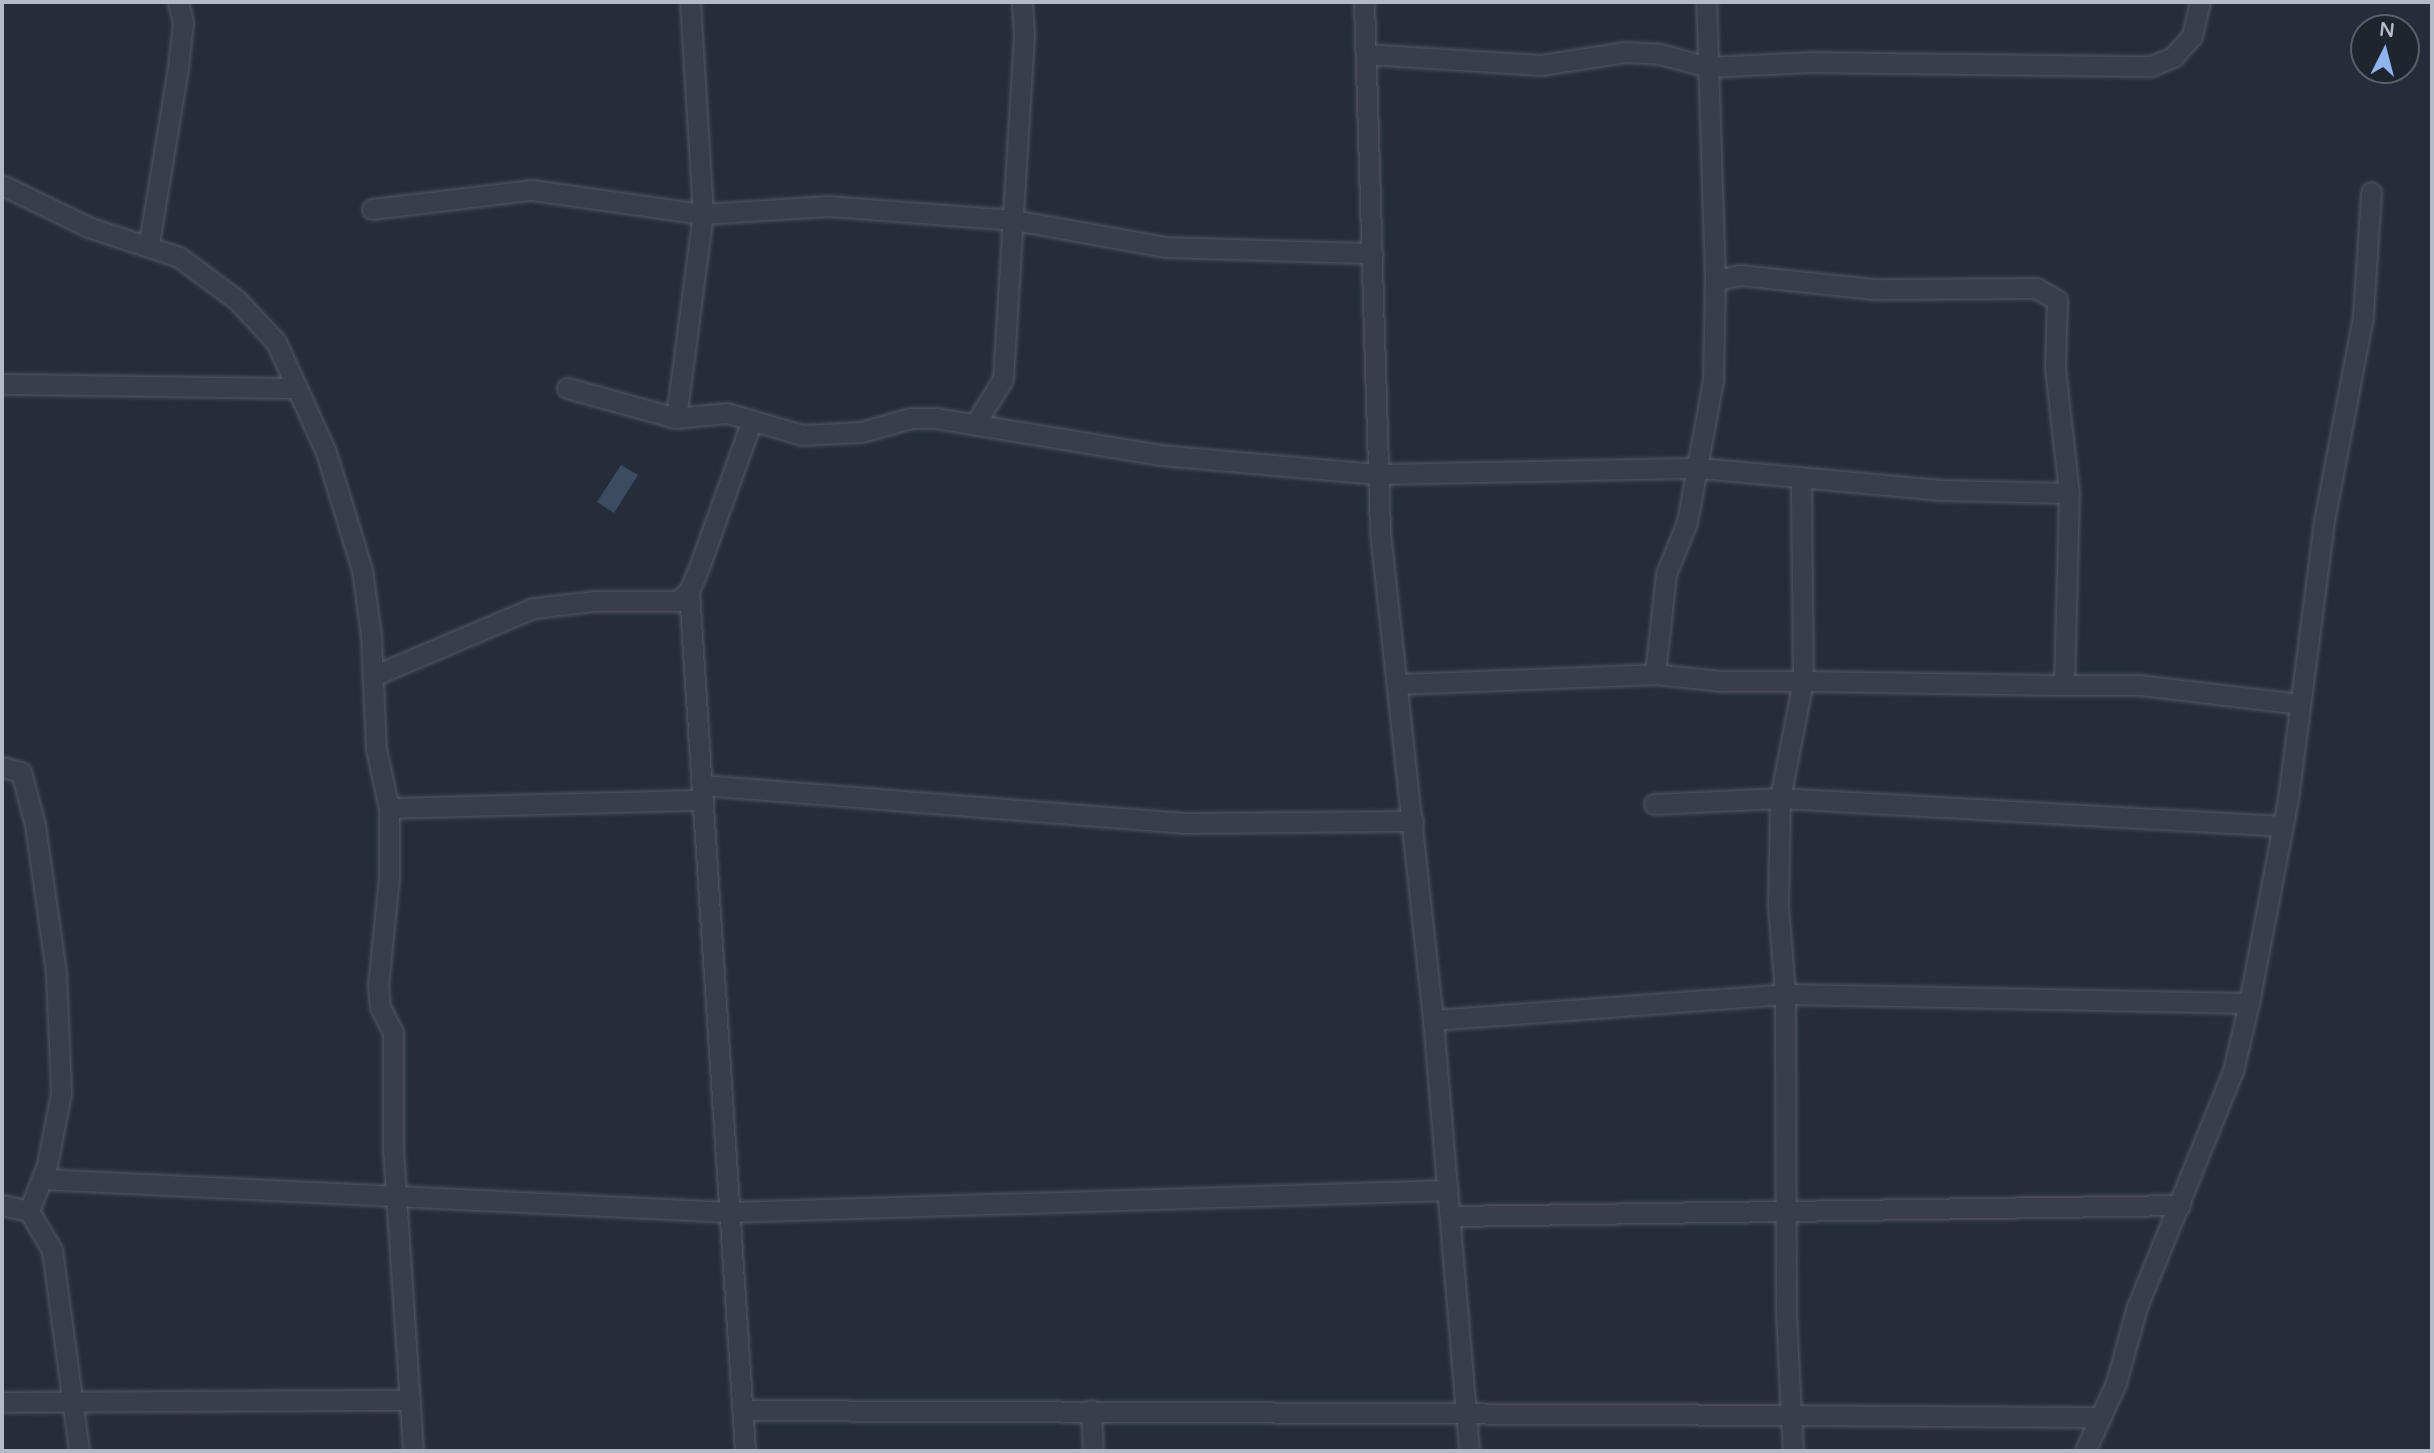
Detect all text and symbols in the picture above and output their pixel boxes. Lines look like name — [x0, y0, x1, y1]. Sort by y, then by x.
north arrow — [2350, 14, 2420, 84]
text: N — [2378, 18, 2396, 42]

